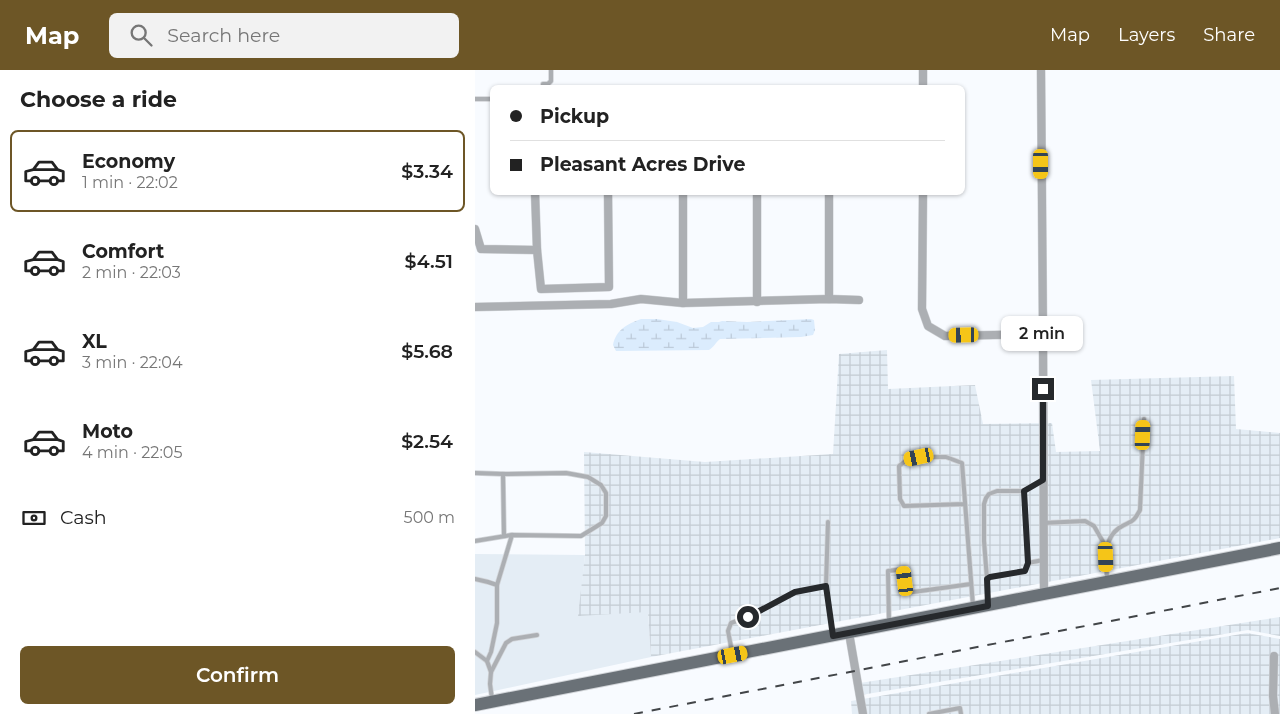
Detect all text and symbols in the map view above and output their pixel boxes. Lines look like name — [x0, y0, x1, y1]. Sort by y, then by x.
search box — [109, 13, 459, 58]
text: Map — [25, 21, 79, 50]
icon: search — [127, 21, 155, 49]
text: Search here — [167, 24, 280, 47]
text: Map — [1050, 24, 1090, 46]
text: Layers — [1118, 24, 1175, 46]
text: Share — [1203, 24, 1255, 46]
text: Choose a ride — [20, 86, 177, 113]
text: Pickup — [540, 105, 609, 128]
icon: car — [22, 149, 67, 194]
car — [1033, 149, 1048, 179]
text: Economy — [82, 150, 175, 173]
text: Pleasant Acres Drive — [540, 153, 745, 176]
text: $3.34 — [401, 160, 453, 183]
text: 1 min · 22:02 — [82, 173, 178, 192]
icon: car — [22, 239, 67, 284]
text: Comfort — [82, 240, 164, 263]
text: $4.51 — [405, 250, 453, 273]
text: 2 min · 22:03 — [82, 263, 181, 282]
callout: 2 min — [1002, 316, 1084, 352]
text: 2 min — [1019, 324, 1065, 343]
car — [948, 327, 979, 343]
icon: car — [22, 329, 67, 374]
text: XL — [82, 330, 107, 353]
text: $5.68 — [401, 340, 453, 363]
text: 3 min · 22:04 — [82, 353, 182, 372]
route end — [1032, 378, 1054, 400]
icon: car — [22, 419, 67, 464]
text: Moto — [82, 420, 133, 443]
car — [1134, 420, 1151, 450]
text: $2.54 — [401, 430, 453, 453]
text: 4 min · 22:05 — [82, 443, 183, 462]
car — [902, 447, 935, 467]
icon: cash — [20, 504, 48, 532]
text: Cash — [60, 506, 107, 529]
text: 500 m — [404, 508, 455, 527]
car — [1097, 542, 1114, 572]
car — [895, 565, 914, 597]
route start — [737, 606, 759, 628]
car — [716, 645, 749, 665]
button: Confirm — [20, 646, 455, 704]

